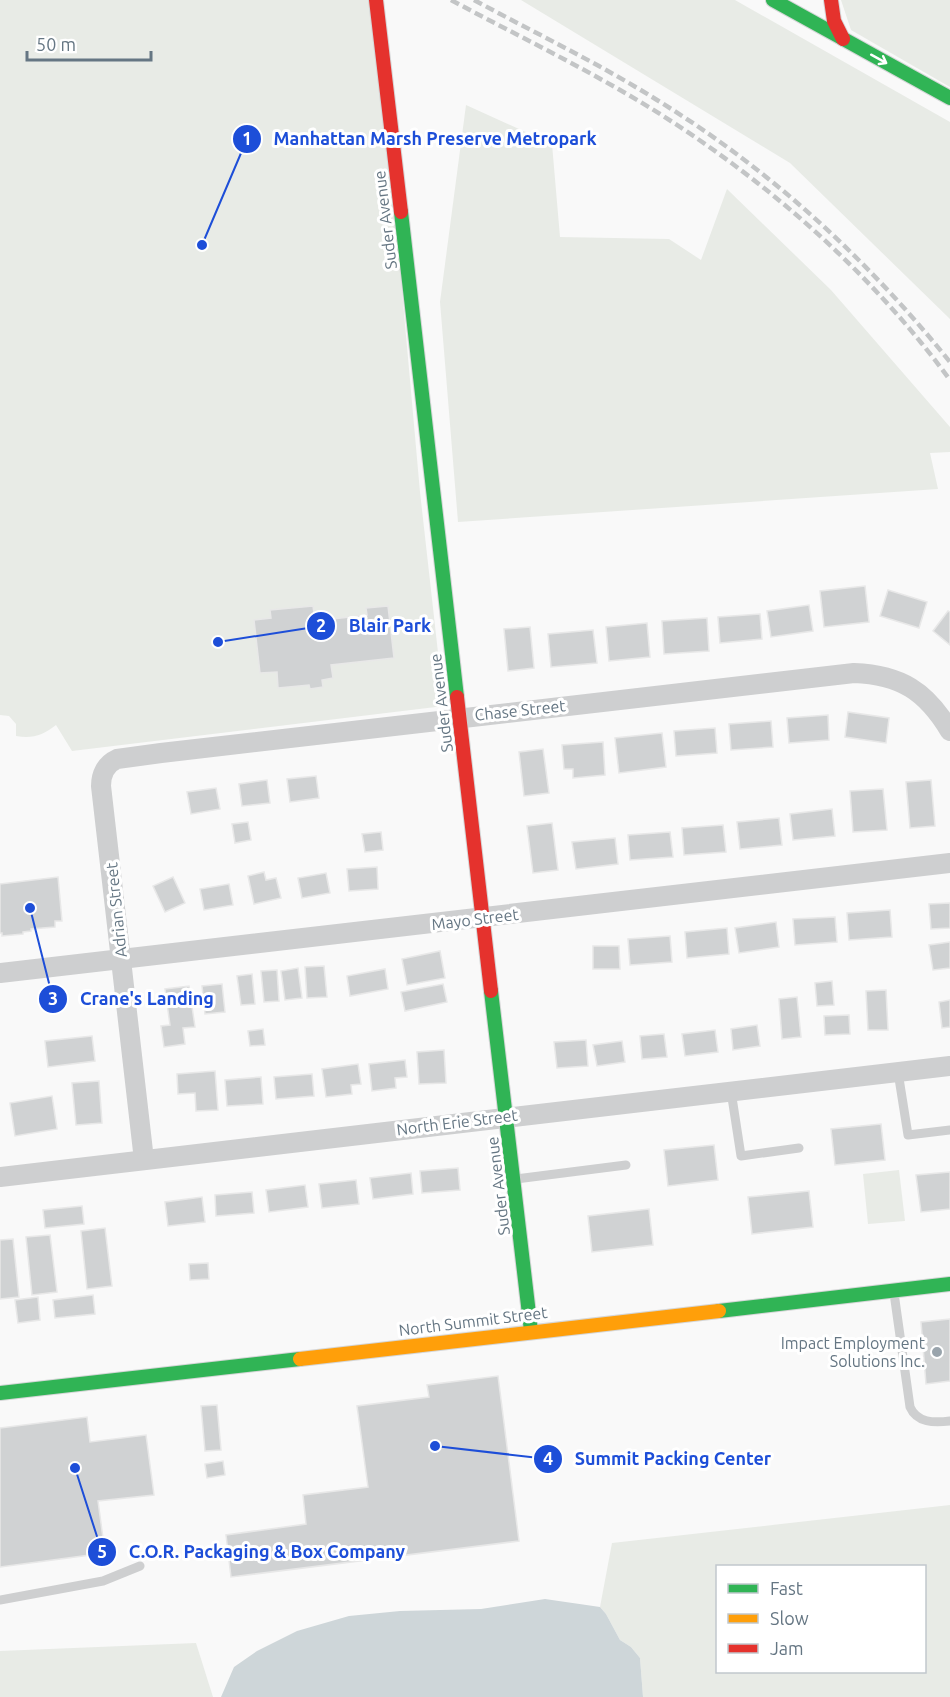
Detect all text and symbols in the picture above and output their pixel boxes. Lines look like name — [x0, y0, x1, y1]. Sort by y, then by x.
scale bar — [27, 24, 152, 62]
text: 50 m — [36, 34, 76, 54]
one-way arrow — [870, 54, 888, 65]
callout: Manhattan Marsh Preserve Metropark — [232, 121, 609, 157]
text: 1 — [242, 128, 252, 148]
text: Manhattan Marsh Preserve Metropark — [273, 128, 597, 148]
street label: Suder Avenue — [370, 170, 400, 270]
callout: Blair Park — [306, 608, 443, 644]
text: 2 — [316, 615, 326, 635]
text: Blair Park — [349, 615, 431, 635]
street label: Suder Avenue — [426, 653, 456, 753]
street label: Chase Street — [474, 696, 567, 724]
street label: Adrian Street — [102, 861, 130, 958]
street label: Mayo Street — [430, 905, 520, 933]
callout: Crane's Landing — [38, 981, 226, 1017]
text: 3 — [48, 988, 58, 1008]
text: Crane's Landing — [80, 988, 214, 1008]
street label: North Erie Street — [395, 1106, 519, 1138]
street label: Suder Avenue — [483, 1136, 513, 1236]
street label: North Summit Street — [398, 1303, 549, 1339]
place label: Impact Employment Solutions Inc. — [781, 1334, 926, 1370]
marker: Impact Employment Solutions Inc. — [930, 1345, 944, 1359]
callout: Summit Packing Center — [533, 1441, 784, 1477]
text: 4 — [543, 1448, 553, 1468]
text: Summit Packing Center — [575, 1448, 772, 1468]
callout: C.O.R. Packaging & Box Company — [87, 1534, 417, 1570]
text: 5 — [97, 1541, 107, 1561]
text: C.O.R. Packaging & Box Company — [129, 1541, 406, 1561]
legend — [716, 1565, 926, 1673]
text: Fast — [770, 1578, 803, 1598]
text: Slow — [770, 1608, 809, 1628]
text: Jam — [770, 1638, 804, 1658]

